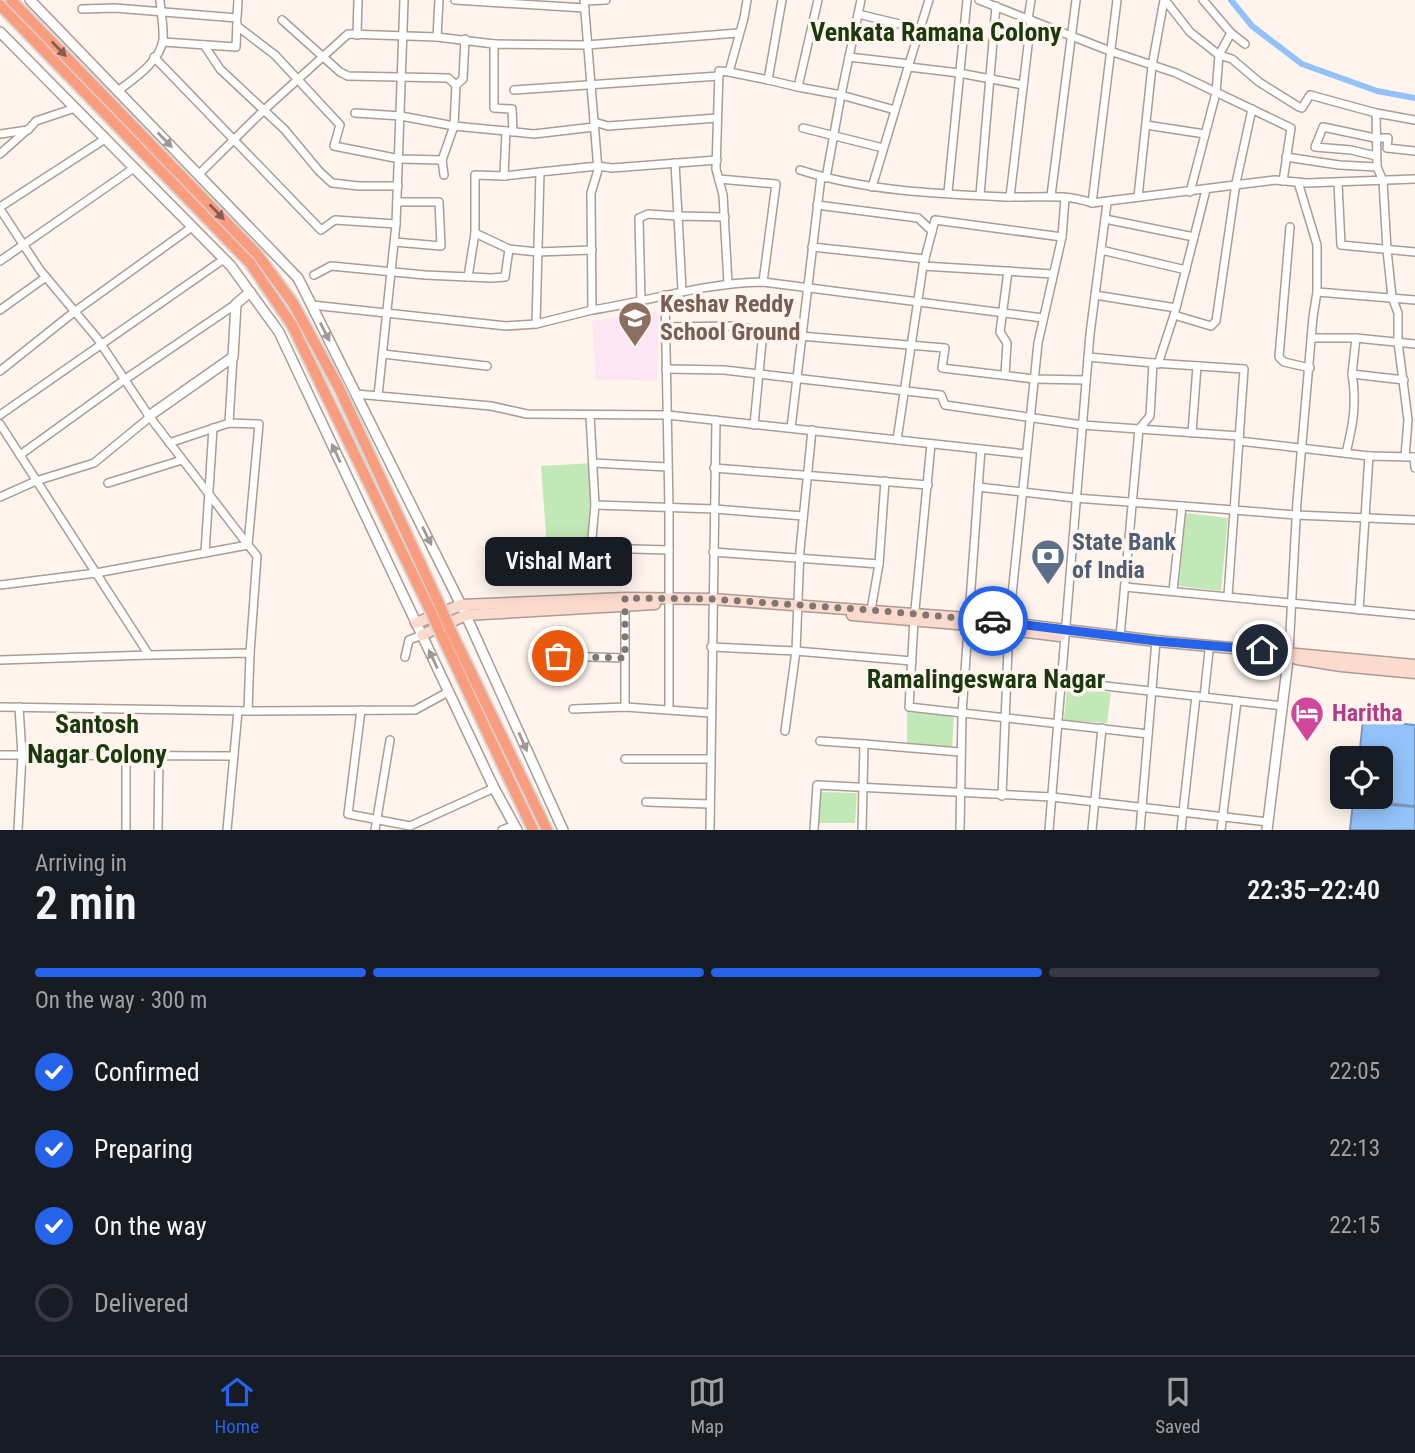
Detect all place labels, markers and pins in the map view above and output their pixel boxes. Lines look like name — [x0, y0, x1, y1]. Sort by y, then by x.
place label: Keshav Reddy School Ground — [660, 290, 800, 346]
school or university icon: Keshav Reddy School Ground — [616, 299, 654, 348]
place label: State Bank of India — [1072, 528, 1177, 584]
callout: Vishal Mart — [484, 537, 632, 586]
bank icon: State Bank of India — [1029, 537, 1067, 586]
pin — [1232, 620, 1292, 680]
pin — [528, 626, 588, 686]
hotel icon: Haritha — [1288, 694, 1326, 743]
place label: Haritha — [1332, 699, 1403, 727]

